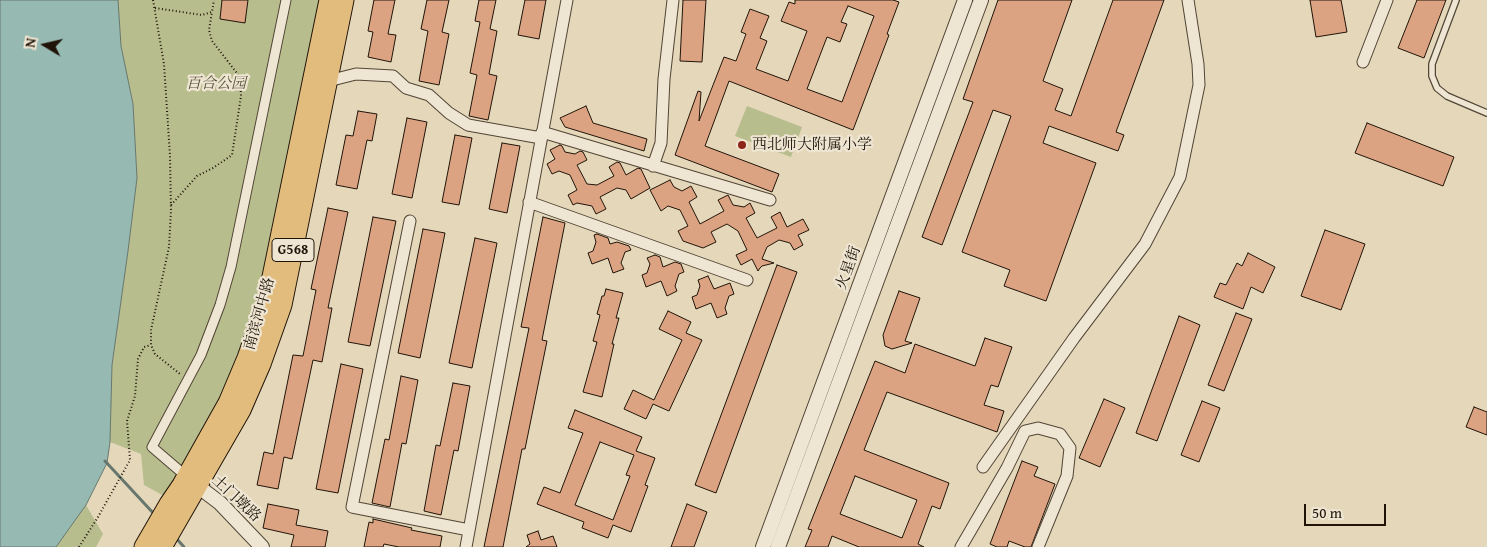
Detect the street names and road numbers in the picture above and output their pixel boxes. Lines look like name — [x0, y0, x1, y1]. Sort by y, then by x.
road number: G568 — [272, 238, 314, 262]
street label: 火星街 — [833, 244, 865, 292]
street label: 南滨河中路 — [241, 275, 279, 353]
street label: 土门墩路 — [208, 472, 264, 526]

